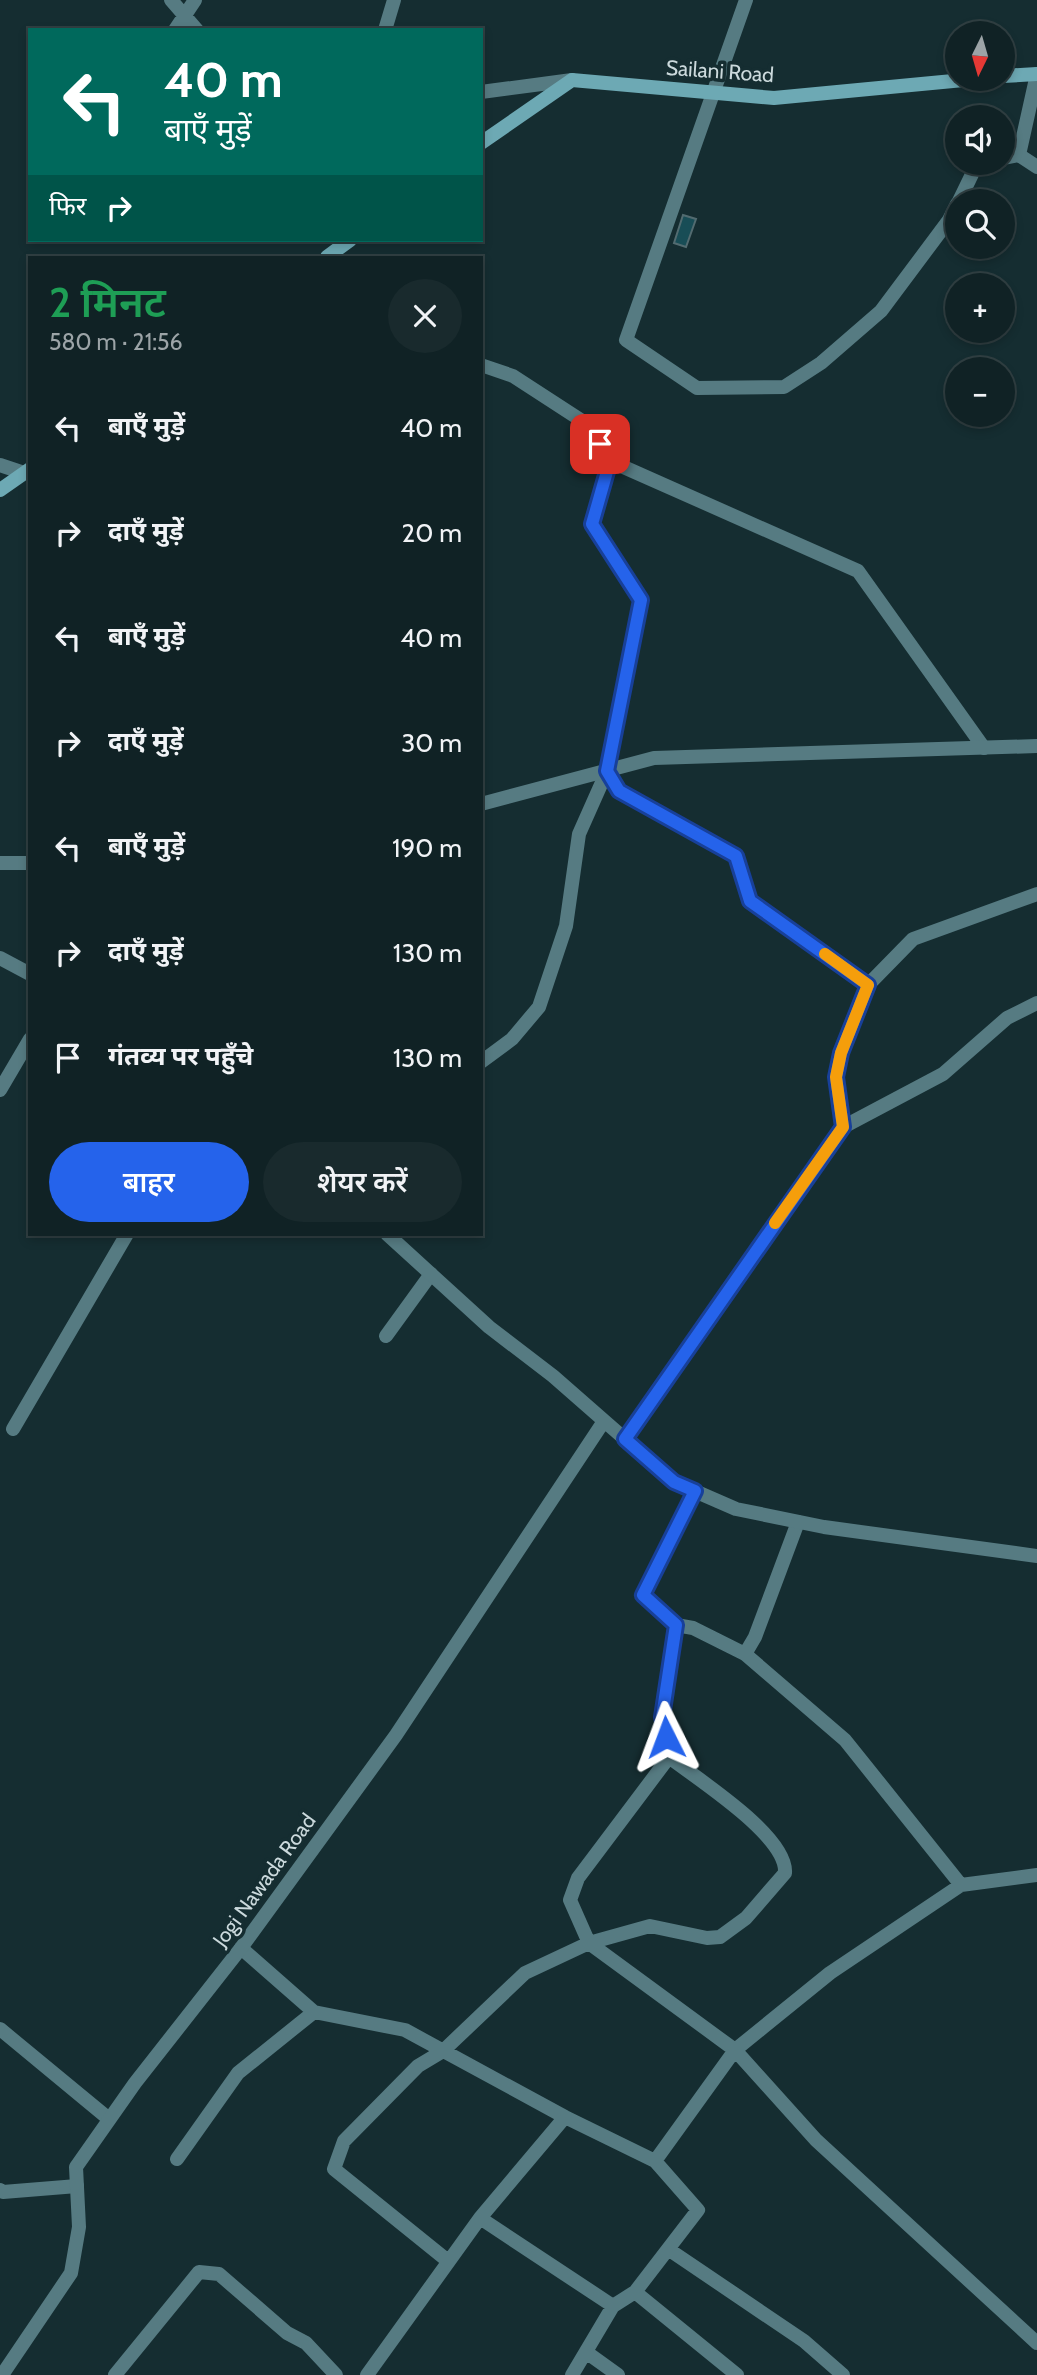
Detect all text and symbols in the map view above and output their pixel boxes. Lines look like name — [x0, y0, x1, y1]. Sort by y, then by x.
north arrow — [945, 21, 1015, 91]
map controls — [945, 21, 1015, 427]
text: 40 m — [164, 50, 283, 109]
street label: Sailani Road — [665, 55, 775, 87]
icon: left — [49, 56, 140, 147]
button: sound — [945, 105, 1015, 175]
text: बाएँ मुड़ें — [164, 110, 252, 149]
icon: right — [100, 189, 138, 227]
button: search — [945, 189, 1015, 259]
text: फिर — [49, 190, 86, 222]
button: + — [945, 273, 1015, 343]
text: 2 मिनट — [49, 276, 166, 328]
button: close — [388, 279, 462, 353]
text: 580 m · 21:56 — [49, 328, 182, 356]
button: − — [945, 357, 1015, 427]
icon: left — [49, 409, 87, 447]
text: बाएँ मुड़ें — [108, 410, 185, 442]
text: 40 m — [400, 412, 462, 444]
pin — [570, 414, 630, 474]
icon: arrive — [581, 425, 619, 463]
icon: right — [49, 514, 87, 552]
text: दाएँ मुड़ें — [108, 515, 184, 547]
text: 20 m — [402, 517, 462, 549]
icon: left — [49, 619, 87, 657]
text: बाएँ मुड़ें — [108, 620, 185, 652]
text: 40 m — [400, 622, 462, 654]
icon: right — [49, 724, 87, 762]
text: दाएँ मुड़ें — [108, 725, 184, 757]
text: 30 m — [401, 727, 462, 759]
icon: left — [49, 829, 87, 867]
text: बाएँ मुड़ें — [108, 830, 185, 862]
text: 190 m — [392, 832, 462, 864]
icon: right — [49, 934, 87, 972]
text: दाएँ मुड़ें — [108, 935, 184, 967]
text: 130 m — [393, 937, 462, 969]
icon: arrive — [49, 1039, 87, 1077]
text: गंतव्य पर पहुँचे — [108, 1040, 253, 1072]
text: 130 m — [393, 1042, 462, 1074]
button: बाहर — [49, 1142, 249, 1222]
button: शेयर करें — [263, 1142, 462, 1222]
position arrow — [629, 1700, 703, 1774]
street label: Jogi Nawada Road — [207, 1809, 321, 1952]

